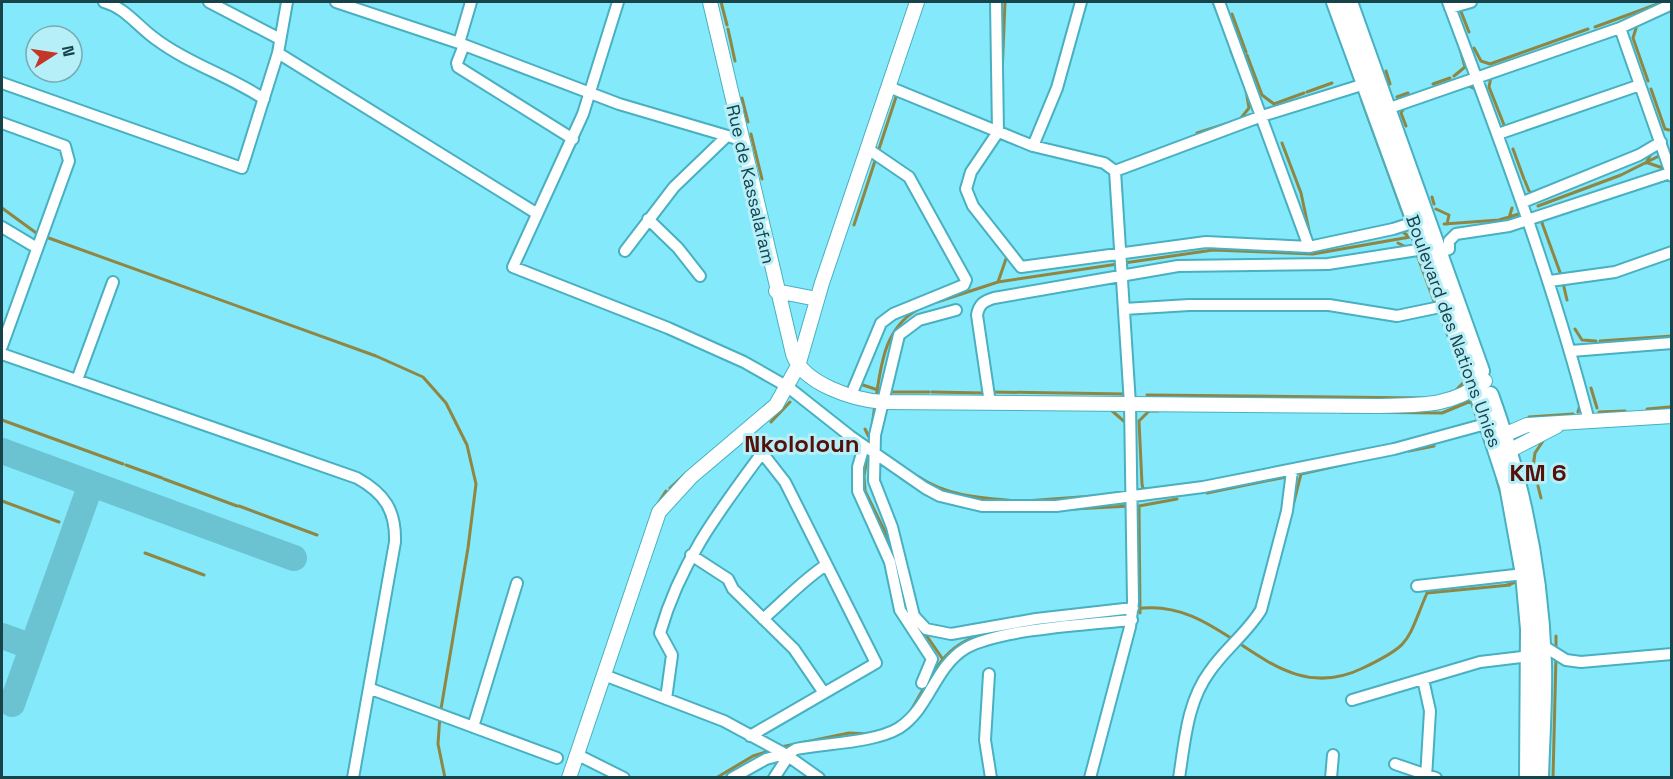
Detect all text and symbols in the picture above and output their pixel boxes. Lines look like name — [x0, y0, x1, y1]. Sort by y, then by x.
north arrow — [24, 24, 84, 84]
text: N — [57, 44, 80, 58]
street label: Rue de Kassalafam — [721, 102, 781, 266]
street label: Boulevard des Nations Unies — [1401, 212, 1507, 450]
district label: Nkololoun — [744, 428, 860, 459]
district label: KM 6 — [1509, 457, 1567, 488]

